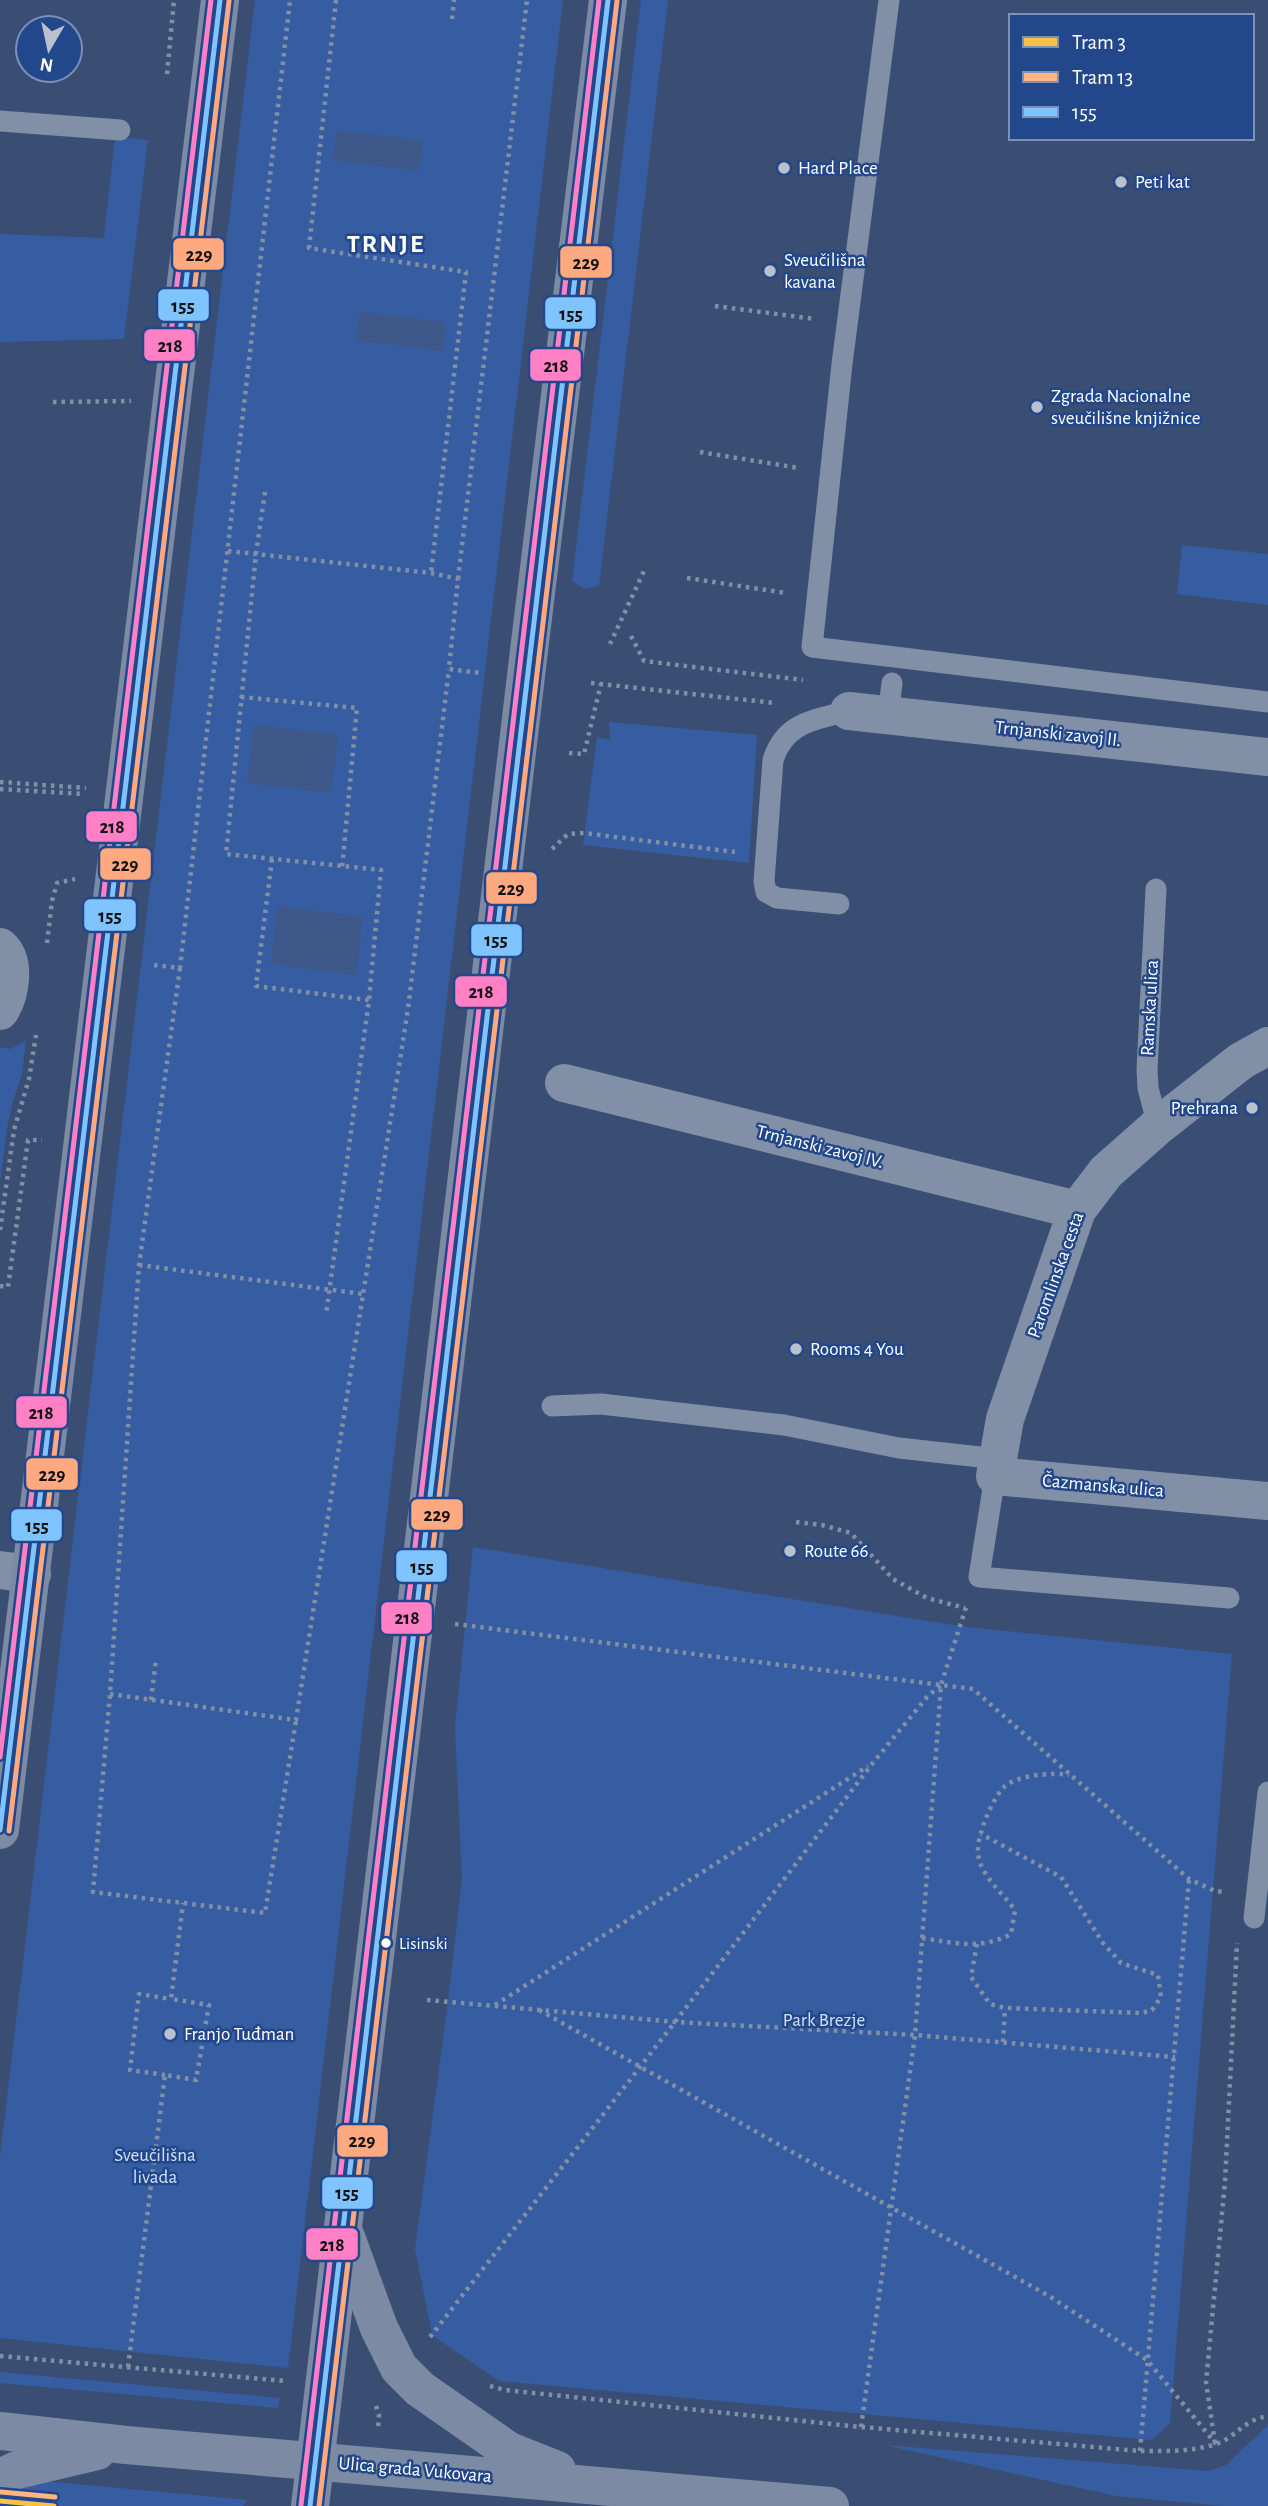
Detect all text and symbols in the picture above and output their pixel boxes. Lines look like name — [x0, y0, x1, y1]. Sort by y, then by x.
north arrow — [14, 14, 84, 84]
legend — [1009, 14, 1254, 140]
text: Tram 3 — [1072, 32, 1126, 53]
text: N — [39, 54, 55, 75]
text: Tram 13 — [1072, 67, 1133, 88]
text: 155 — [1072, 102, 1097, 123]
place label: Hard Place — [798, 159, 878, 178]
marker: Hard Place — [776, 160, 792, 176]
place label: Peti kat — [1135, 173, 1190, 192]
marker: Peti kat — [1113, 174, 1129, 190]
district label: TRNJE — [347, 231, 425, 257]
line badge: 229 — [172, 237, 225, 271]
line badge: 229 — [559, 245, 613, 279]
text: 229 — [185, 246, 213, 265]
place label: Sveučilišna kavana — [784, 251, 866, 292]
text: 229 — [572, 254, 600, 273]
marker: Sveučilišna kavana — [762, 263, 778, 279]
line badge: 155 — [157, 288, 210, 322]
line badge: 155 — [544, 296, 597, 330]
text: 155 — [171, 297, 195, 316]
text: 155 — [559, 305, 583, 324]
line badge: 218 — [143, 328, 196, 362]
text: 218 — [157, 337, 183, 356]
line badge: 218 — [529, 348, 582, 382]
text: 218 — [543, 357, 569, 376]
place label: Zgrada Nacionalne sveučilišne knjižnice — [1051, 387, 1201, 428]
marker: Zgrada Nacionalne sveučilišne knjižnice — [1029, 399, 1045, 415]
street label: Trnjanski zavoj II. — [994, 718, 1122, 750]
line badge: 218 — [85, 810, 138, 843]
text: 218 — [99, 818, 125, 837]
line badge: 229 — [99, 847, 152, 881]
text: 229 — [111, 856, 139, 875]
line badge: 229 — [485, 871, 538, 905]
text: 229 — [497, 880, 525, 899]
line badge: 155 — [83, 898, 137, 932]
text: 155 — [98, 907, 122, 926]
line badge: 155 — [470, 923, 523, 957]
text: 155 — [484, 931, 508, 950]
street label: Ramska ulica — [1138, 959, 1162, 1056]
line badge: 218 — [454, 975, 508, 1008]
text: 218 — [468, 983, 494, 1002]
place label: Prehrana — [1171, 1099, 1238, 1118]
marker: Prehrana — [1244, 1100, 1260, 1116]
street label: Trnjanski zavoj IV. — [754, 1122, 886, 1172]
street label: Paromlinska cesta — [1024, 1209, 1088, 1341]
place label: Rooms 4 You — [810, 1340, 904, 1359]
marker: Rooms 4 You — [788, 1341, 804, 1357]
line badge: 218 — [15, 1395, 68, 1429]
text: 218 — [28, 1404, 54, 1423]
line badge: 229 — [25, 1457, 79, 1491]
text: 229 — [38, 1466, 66, 1485]
street label: Čazmanska ulica — [1041, 1469, 1165, 1501]
line badge: 229 — [410, 1498, 464, 1531]
text: 229 — [423, 1506, 451, 1525]
line badge: 155 — [10, 1508, 63, 1542]
text: 155 — [25, 1517, 49, 1536]
place label: Route 66 — [804, 1542, 868, 1561]
marker: Route 66 — [782, 1543, 798, 1559]
line badge: 155 — [395, 1549, 448, 1583]
text: 155 — [410, 1558, 434, 1577]
line badge: 218 — [380, 1601, 433, 1635]
text: 218 — [394, 1609, 420, 1628]
place label: Lisinski — [399, 1935, 448, 1952]
marker: Lisinski — [379, 1936, 393, 1950]
park label: Park Brezje — [783, 2011, 865, 2030]
place label: Franjo Tuđman — [184, 2025, 294, 2044]
marker: Franjo Tuđman — [162, 2026, 178, 2042]
line badge: 229 — [336, 2124, 389, 2158]
text: 229 — [348, 2132, 376, 2151]
park label: Sveučilišna livada — [114, 2146, 196, 2187]
line badge: 155 — [321, 2176, 374, 2210]
text: 155 — [335, 2184, 359, 2203]
line badge: 218 — [305, 2227, 359, 2261]
text: 218 — [319, 2236, 345, 2255]
street label: Ulica grada Vukovara — [338, 2454, 493, 2486]

